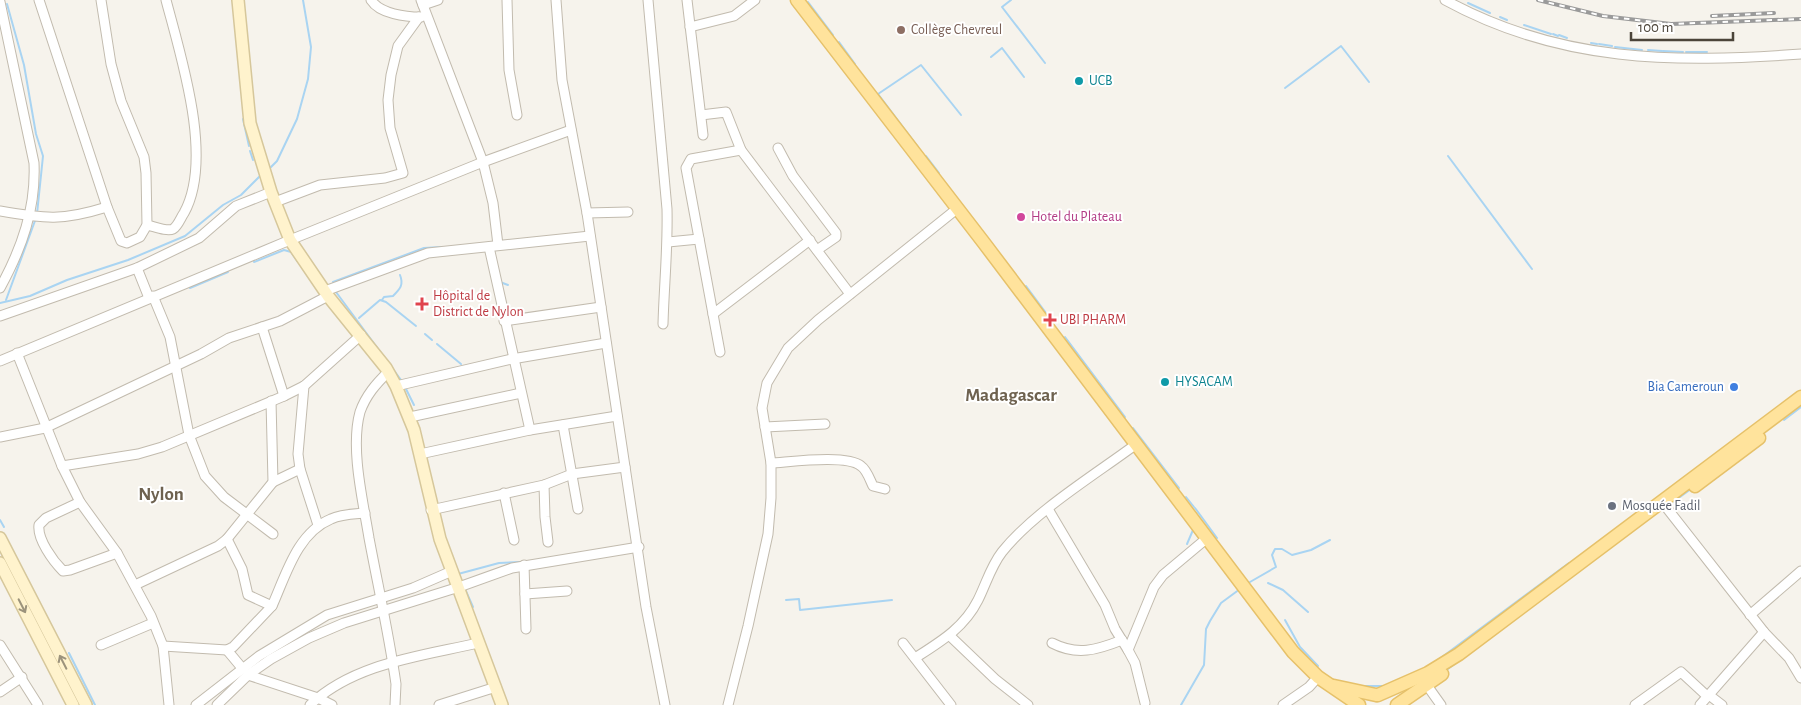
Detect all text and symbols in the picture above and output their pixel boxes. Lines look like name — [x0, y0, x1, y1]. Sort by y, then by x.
scale bar — [1631, 10, 1734, 42]
text: 100 m — [1638, 20, 1673, 35]
place label: Collège Chevreul — [911, 23, 1002, 37]
marker: Collège Chevreul — [895, 24, 907, 36]
place label: UCB — [1089, 74, 1113, 88]
marker: UCB — [1073, 75, 1085, 87]
place label: Hotel du Plateau — [1031, 210, 1122, 224]
marker: Hotel du Plateau — [1015, 211, 1027, 223]
place label: Hôpital de District de Nylon — [433, 289, 524, 319]
marker: Hôpital de District de Nylon — [415, 297, 429, 311]
place label: UBI PHARM — [1060, 313, 1126, 327]
marker: UBI PHARM — [1044, 314, 1056, 326]
place label: HYSACAM — [1175, 375, 1233, 389]
marker: HYSACAM — [1159, 376, 1171, 388]
place label: Bia Cameroun — [1647, 380, 1724, 394]
marker: Bia Cameroun — [1728, 381, 1740, 393]
district label: Madagascar — [965, 386, 1057, 405]
district label: Nylon — [138, 485, 184, 504]
place label: Mosquée Fadil — [1622, 499, 1701, 513]
marker: Mosquée Fadil — [1606, 500, 1618, 512]
one-way arrow — [18, 598, 27, 613]
one-way arrow — [58, 655, 67, 670]

